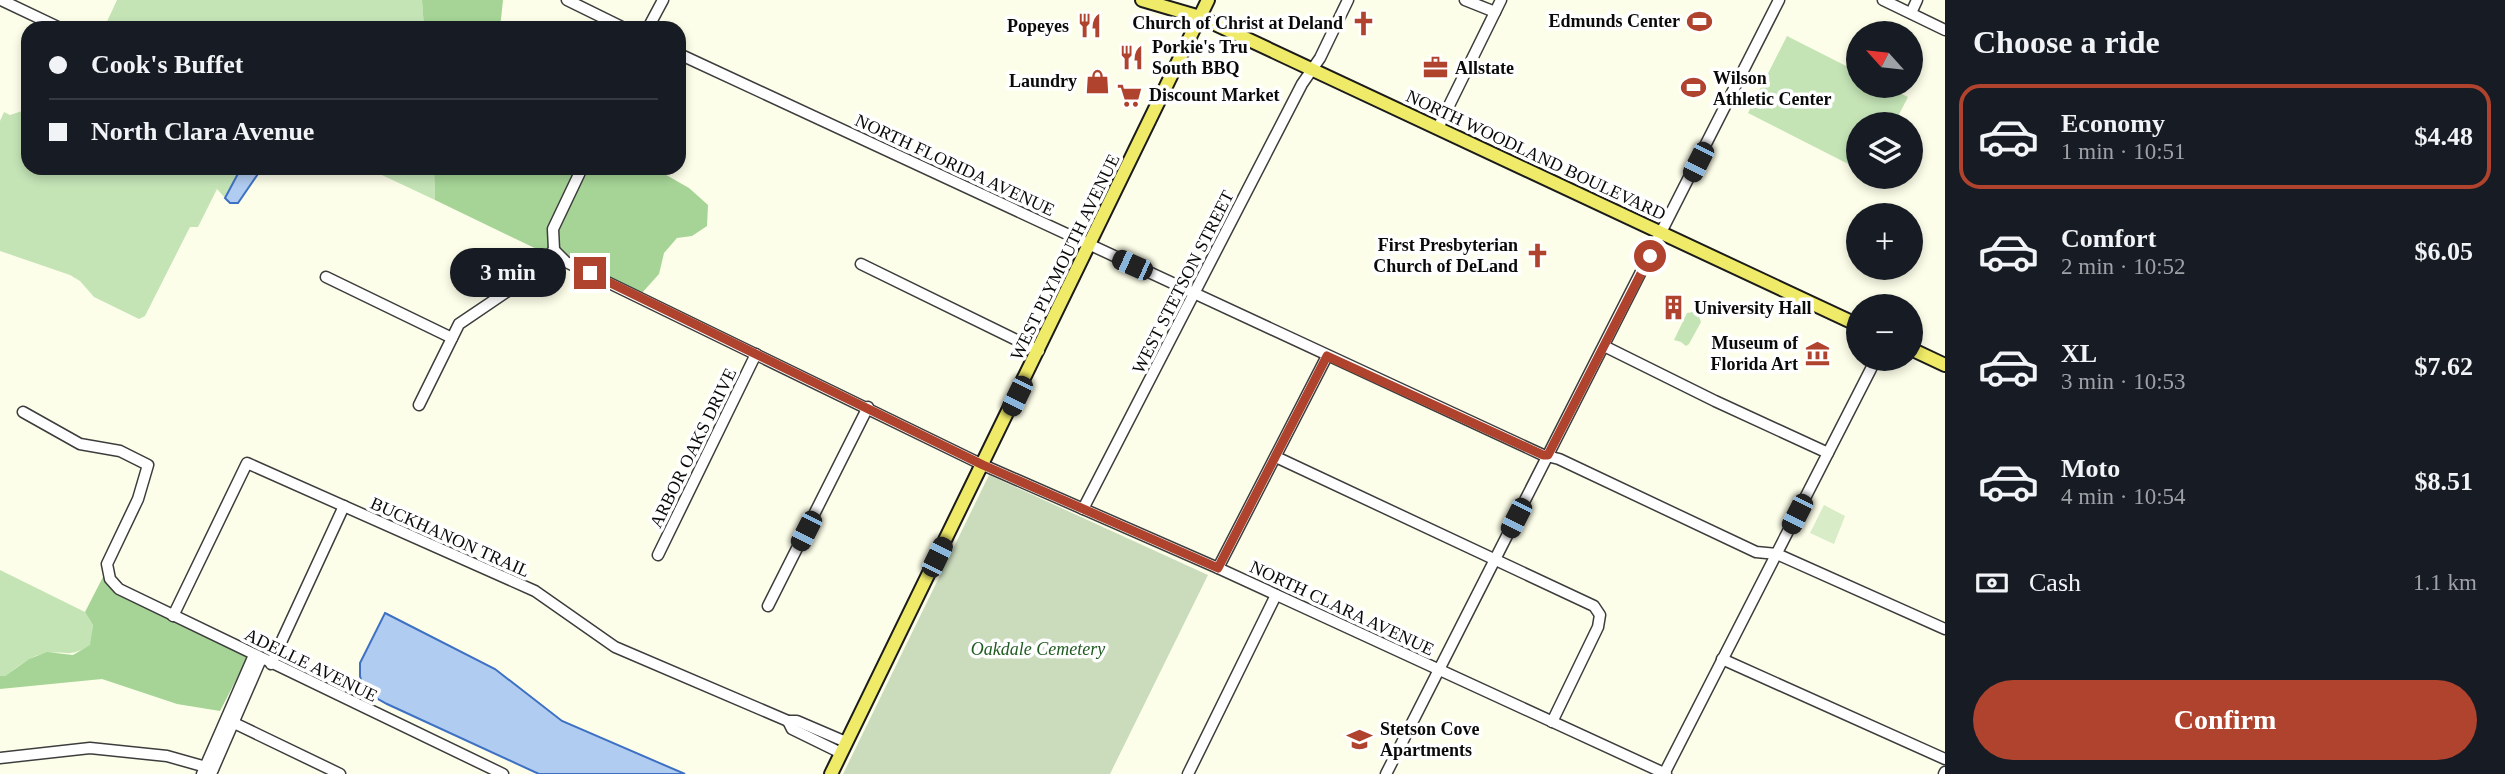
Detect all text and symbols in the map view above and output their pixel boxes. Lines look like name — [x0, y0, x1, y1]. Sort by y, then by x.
sports icon: Edmunds Center — [1686, 7, 1714, 35]
church icon: Church of Christ at Deland — [1349, 9, 1377, 37]
place label: Edmunds Center — [1548, 11, 1680, 31]
restaurant icon: Popeyes — [1075, 12, 1103, 40]
place label: Church of Christ at Deland — [1132, 13, 1343, 33]
place label: Popeyes — [1007, 16, 1069, 36]
north arrow — [1846, 21, 1923, 98]
map controls — [1846, 21, 1923, 371]
text: Choose a ride — [1973, 24, 2160, 60]
place label: Porkie's Tru South BBQ — [1152, 37, 1248, 78]
restaurant icon: Porkie's Tru South BBQ — [1118, 43, 1146, 71]
text: Cook's Buffet — [91, 50, 243, 79]
office icon: Allstate — [1421, 54, 1449, 82]
place label: Allstate — [1455, 58, 1514, 78]
shop icon: Laundry — [1083, 67, 1111, 95]
place label: Wilson Athletic Center — [1713, 68, 1831, 109]
place label: Laundry — [1009, 71, 1077, 91]
sports icon: Wilson Athletic Center — [1679, 74, 1707, 102]
supermarket icon: Discount Market — [1115, 81, 1143, 109]
place label: Discount Market — [1149, 85, 1279, 105]
street label: NORTH WOODLAND BOULEVARD — [1403, 86, 1669, 224]
icon: car — [1977, 105, 2040, 168]
text: Economy — [2061, 109, 2165, 138]
street label: NORTH FLORIDA AVENUE — [852, 110, 1058, 220]
button: layers — [1846, 112, 1923, 189]
text: North Clara Avenue — [91, 117, 314, 146]
text: $4.48 — [2415, 122, 2473, 151]
car — [1680, 139, 1717, 185]
text: 1 min · 10:51 — [2061, 139, 2186, 164]
street label: WEST PLYMOUTH AVENUE — [1006, 151, 1124, 363]
street label: WEST STETSON STREET — [1128, 187, 1238, 377]
button: + — [1846, 203, 1923, 280]
icon: car — [1977, 220, 2040, 283]
text: Comfort — [2061, 224, 2156, 253]
place label: First Presbyterian Church of DeLand — [1373, 235, 1518, 276]
text: $6.05 — [2415, 237, 2473, 266]
route start — [1634, 240, 1666, 272]
church icon: First Presbyterian Church of DeLand — [1524, 241, 1552, 269]
car — [1109, 247, 1156, 283]
callout: 3 min — [450, 248, 566, 298]
text: 2 min · 10:52 — [2061, 254, 2186, 279]
route end — [574, 257, 606, 289]
text: 3 min — [480, 260, 536, 285]
building icon: University Hall — [1660, 294, 1688, 322]
button: − — [1846, 294, 1923, 371]
place label: University Hall — [1694, 298, 1812, 318]
place label: Museum of Florida Art — [1711, 333, 1799, 374]
icon: car — [1977, 335, 2040, 398]
museum icon: Museum of Florida Art — [1804, 339, 1832, 367]
text: XL — [2061, 339, 2097, 368]
text: $7.62 — [2415, 352, 2473, 381]
street label: ARBOR OAKS DRIVE — [646, 365, 740, 531]
text: 3 min · 10:53 — [2061, 369, 2186, 394]
car — [999, 373, 1036, 419]
icon: car — [1977, 450, 2040, 513]
text: Moto — [2061, 454, 2120, 483]
text: $8.51 — [2415, 467, 2473, 496]
text: 4 min · 10:54 — [2061, 484, 2186, 509]
car — [1779, 491, 1816, 537]
street label: BUCKHANON TRAIL — [367, 493, 533, 581]
car — [1498, 495, 1535, 541]
car — [788, 508, 825, 554]
car — [919, 534, 956, 580]
street label: NORTH CLARA AVENUE — [1247, 557, 1437, 659]
icon: cash — [1973, 564, 2011, 602]
text: Cash — [2029, 568, 2081, 597]
text: 1.1 km — [2413, 570, 2477, 595]
street label: ADELLE AVENUE — [241, 624, 381, 706]
park label: Oakdale Cemetery — [971, 639, 1105, 659]
button: Confirm — [1973, 680, 2477, 760]
place label: Stetson Cove Apartments — [1380, 719, 1480, 760]
school or university icon: Stetson Cove Apartments — [1346, 725, 1374, 753]

